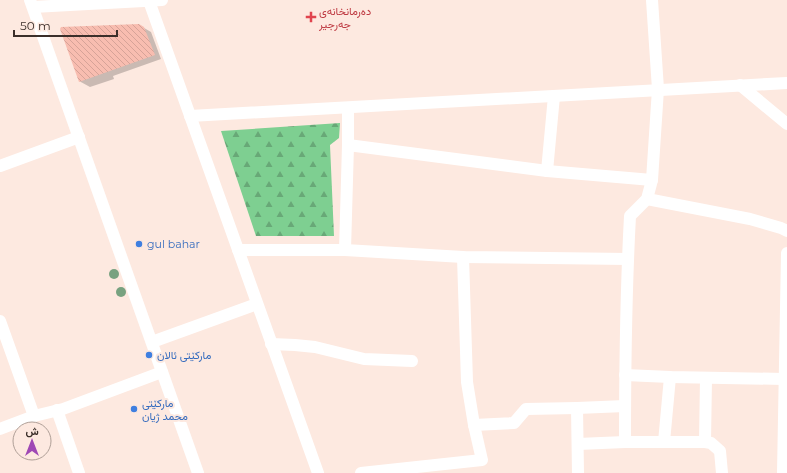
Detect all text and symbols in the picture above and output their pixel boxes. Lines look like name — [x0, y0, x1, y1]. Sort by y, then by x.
place label: دەرمانخانەی جەرجیر — [318, 4, 371, 31]
scale bar — [14, 12, 117, 38]
marker: دەرمانخانەی جەرجیر — [306, 12, 316, 22]
text: 50 m — [20, 18, 51, 33]
place label: gul bahar — [147, 237, 200, 251]
marker: gul bahar — [134, 239, 144, 249]
place label: مارکێتی ئالان — [157, 348, 211, 362]
marker: مارکێتی ئالان — [144, 350, 154, 360]
place label: مارکێتی محمد ژیان — [142, 396, 188, 423]
marker: مارکێتی محمد ژیان — [129, 404, 139, 414]
north arrow — [12, 421, 52, 461]
text: ش — [25, 424, 39, 438]

